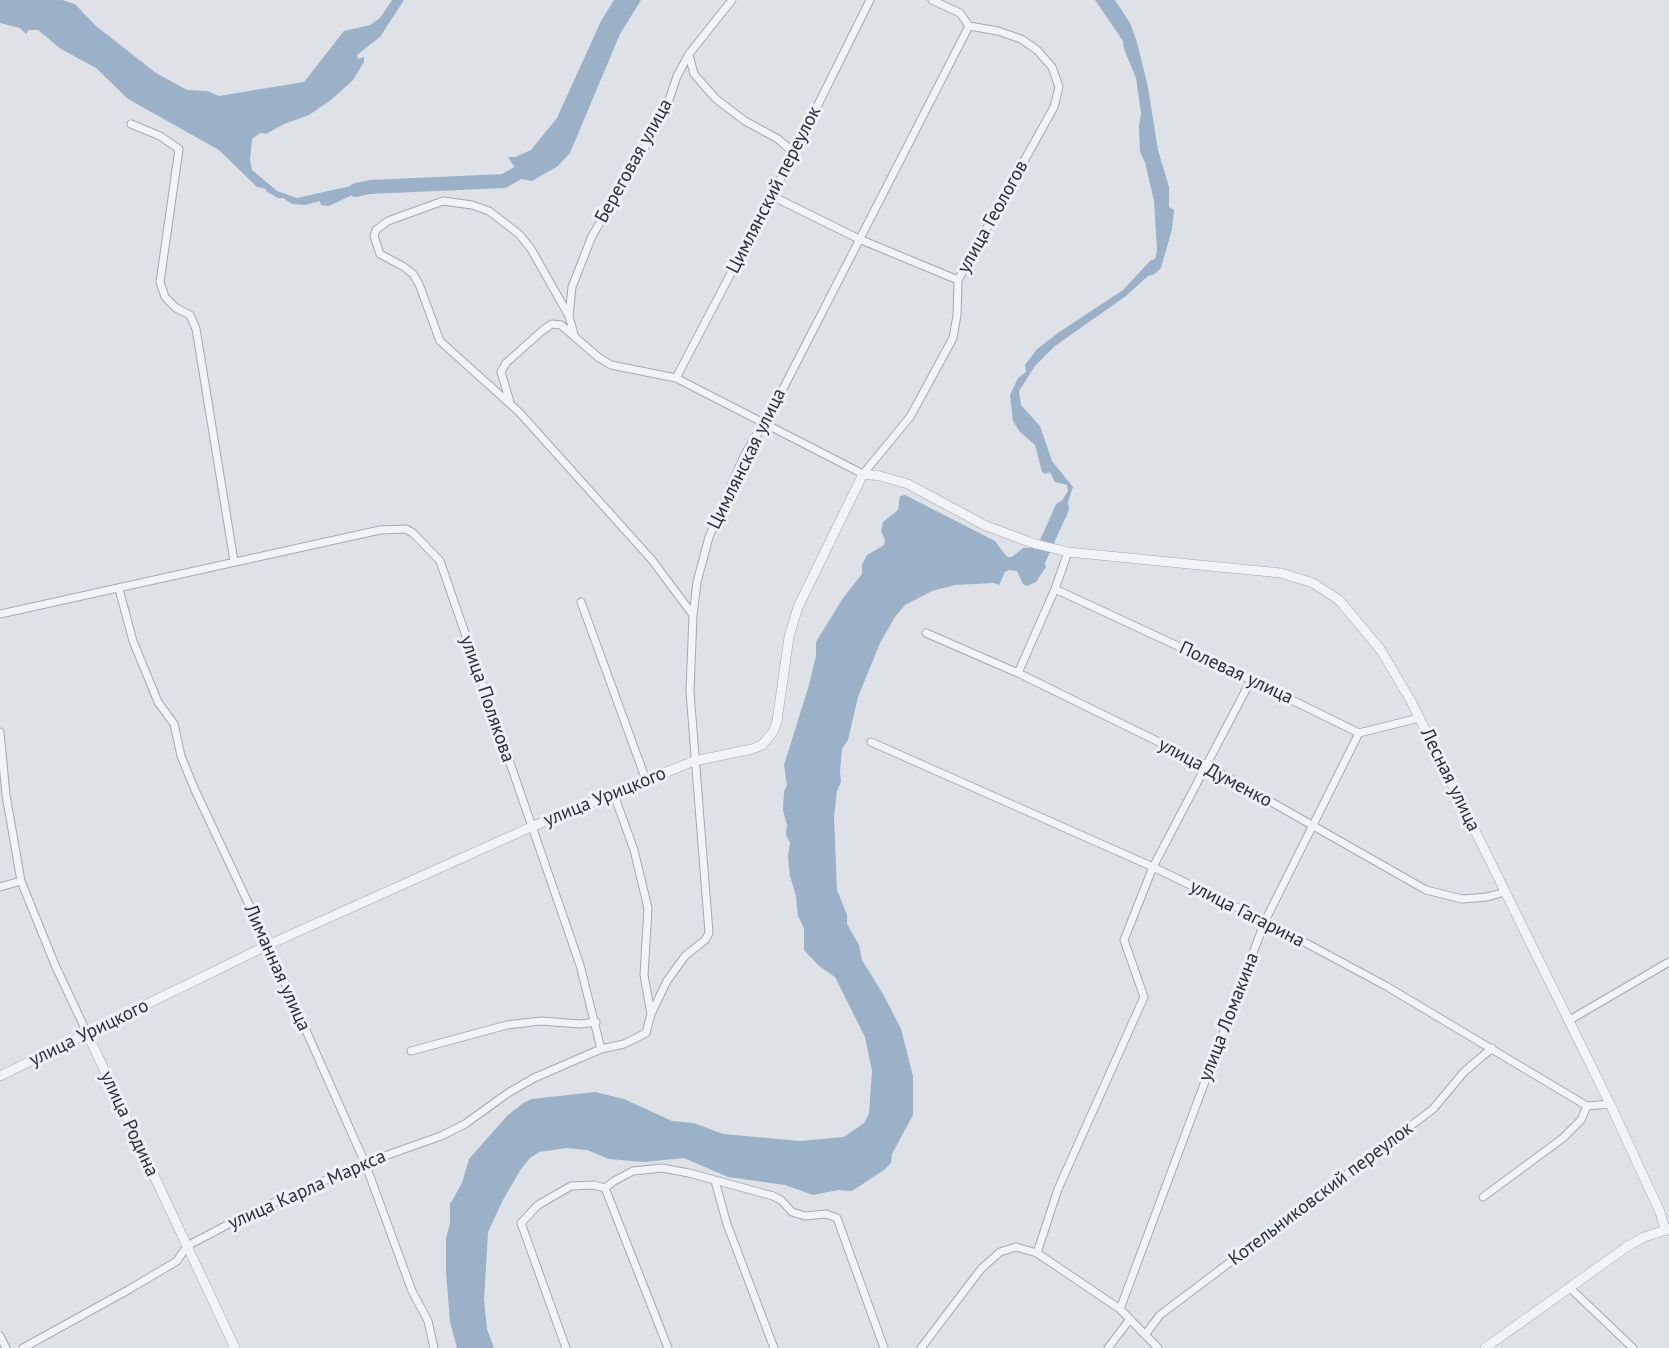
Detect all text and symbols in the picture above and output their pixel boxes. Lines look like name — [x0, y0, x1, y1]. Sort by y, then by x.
street label: Береговая улица — [591, 95, 677, 227]
street label: Цимлянский переулок — [722, 102, 826, 278]
street label: улица Геологов — [953, 157, 1033, 277]
street label: Цимлянская улица — [703, 385, 791, 533]
street label: улица Полякова — [455, 633, 519, 765]
street label: Полевая улица — [1175, 637, 1297, 709]
street label: Лесная улица — [1415, 725, 1485, 835]
street label: улица Думенко — [1154, 733, 1276, 813]
street label: улица Урицкого — [540, 762, 670, 832]
street label: улица Гагарина — [1186, 875, 1308, 953]
street label: Лиманная улица — [239, 901, 315, 1035]
street label: улица Ломакина — [1194, 949, 1264, 1085]
street label: улица Урицкого — [26, 994, 152, 1072]
street label: улица Родина — [95, 1068, 163, 1180]
street label: Котельниковский переулок — [1224, 1117, 1418, 1271]
street label: улица Карла Маркса — [225, 1145, 389, 1235]

